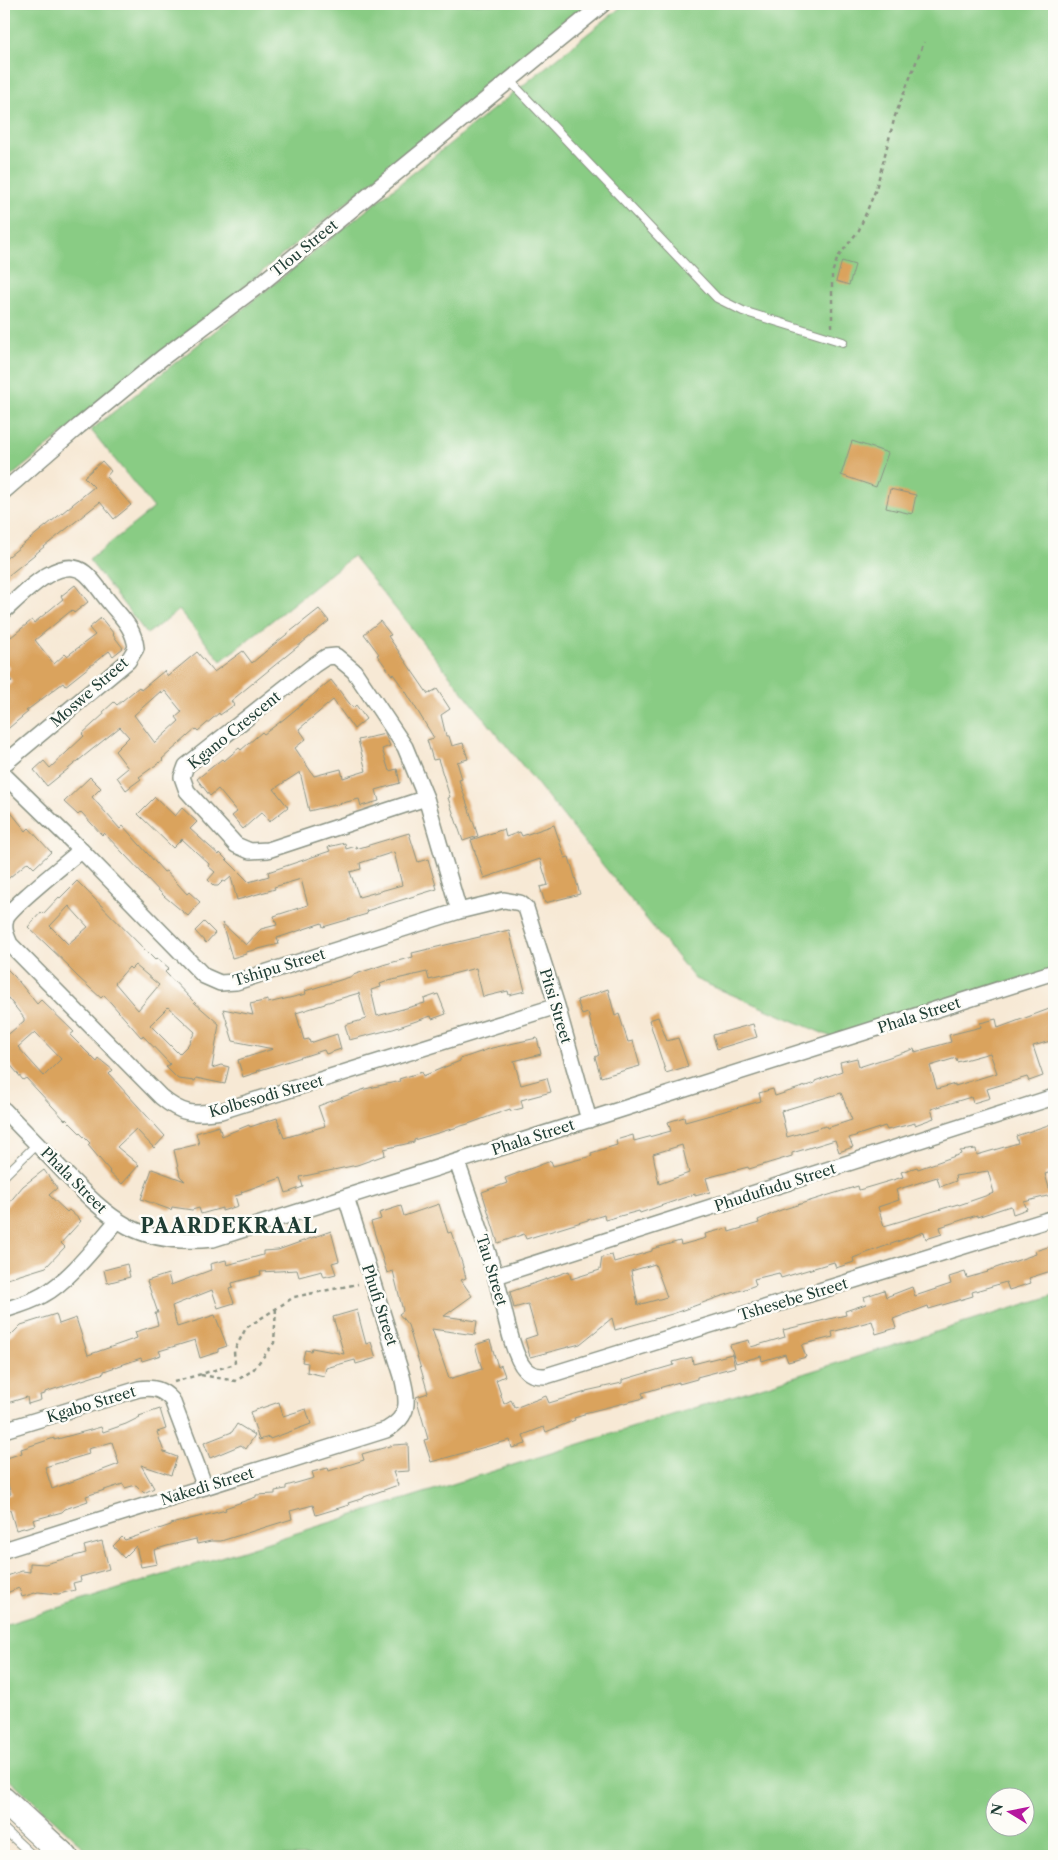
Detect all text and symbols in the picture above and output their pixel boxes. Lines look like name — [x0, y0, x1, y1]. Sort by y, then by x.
street label: Tlou Street — [267, 215, 342, 281]
street label: Moswe Street — [46, 652, 132, 731]
street label: Kgano Crescent — [184, 686, 285, 773]
street label: Tshipu Street — [230, 944, 328, 990]
street label: Pitsi Street — [536, 966, 577, 1046]
street label: Phala Street — [875, 992, 963, 1037]
street label: Kolbesodi Street — [207, 1070, 326, 1121]
street label: Phala Street — [489, 1114, 577, 1159]
street label: Phala Street — [37, 1143, 112, 1218]
street label: Phudufudu Street — [712, 1158, 839, 1216]
district label: PAARDEKRAAL — [140, 1214, 318, 1238]
street label: Tau Street — [472, 1232, 512, 1309]
street label: Phufi Street — [358, 1262, 402, 1349]
street label: Tshesebe Street — [736, 1273, 851, 1325]
street label: Kgabo Street — [44, 1381, 139, 1427]
street label: Nakedi Street — [158, 1463, 257, 1509]
north arrow — [986, 1788, 1036, 1838]
text: N — [987, 1802, 1007, 1817]

